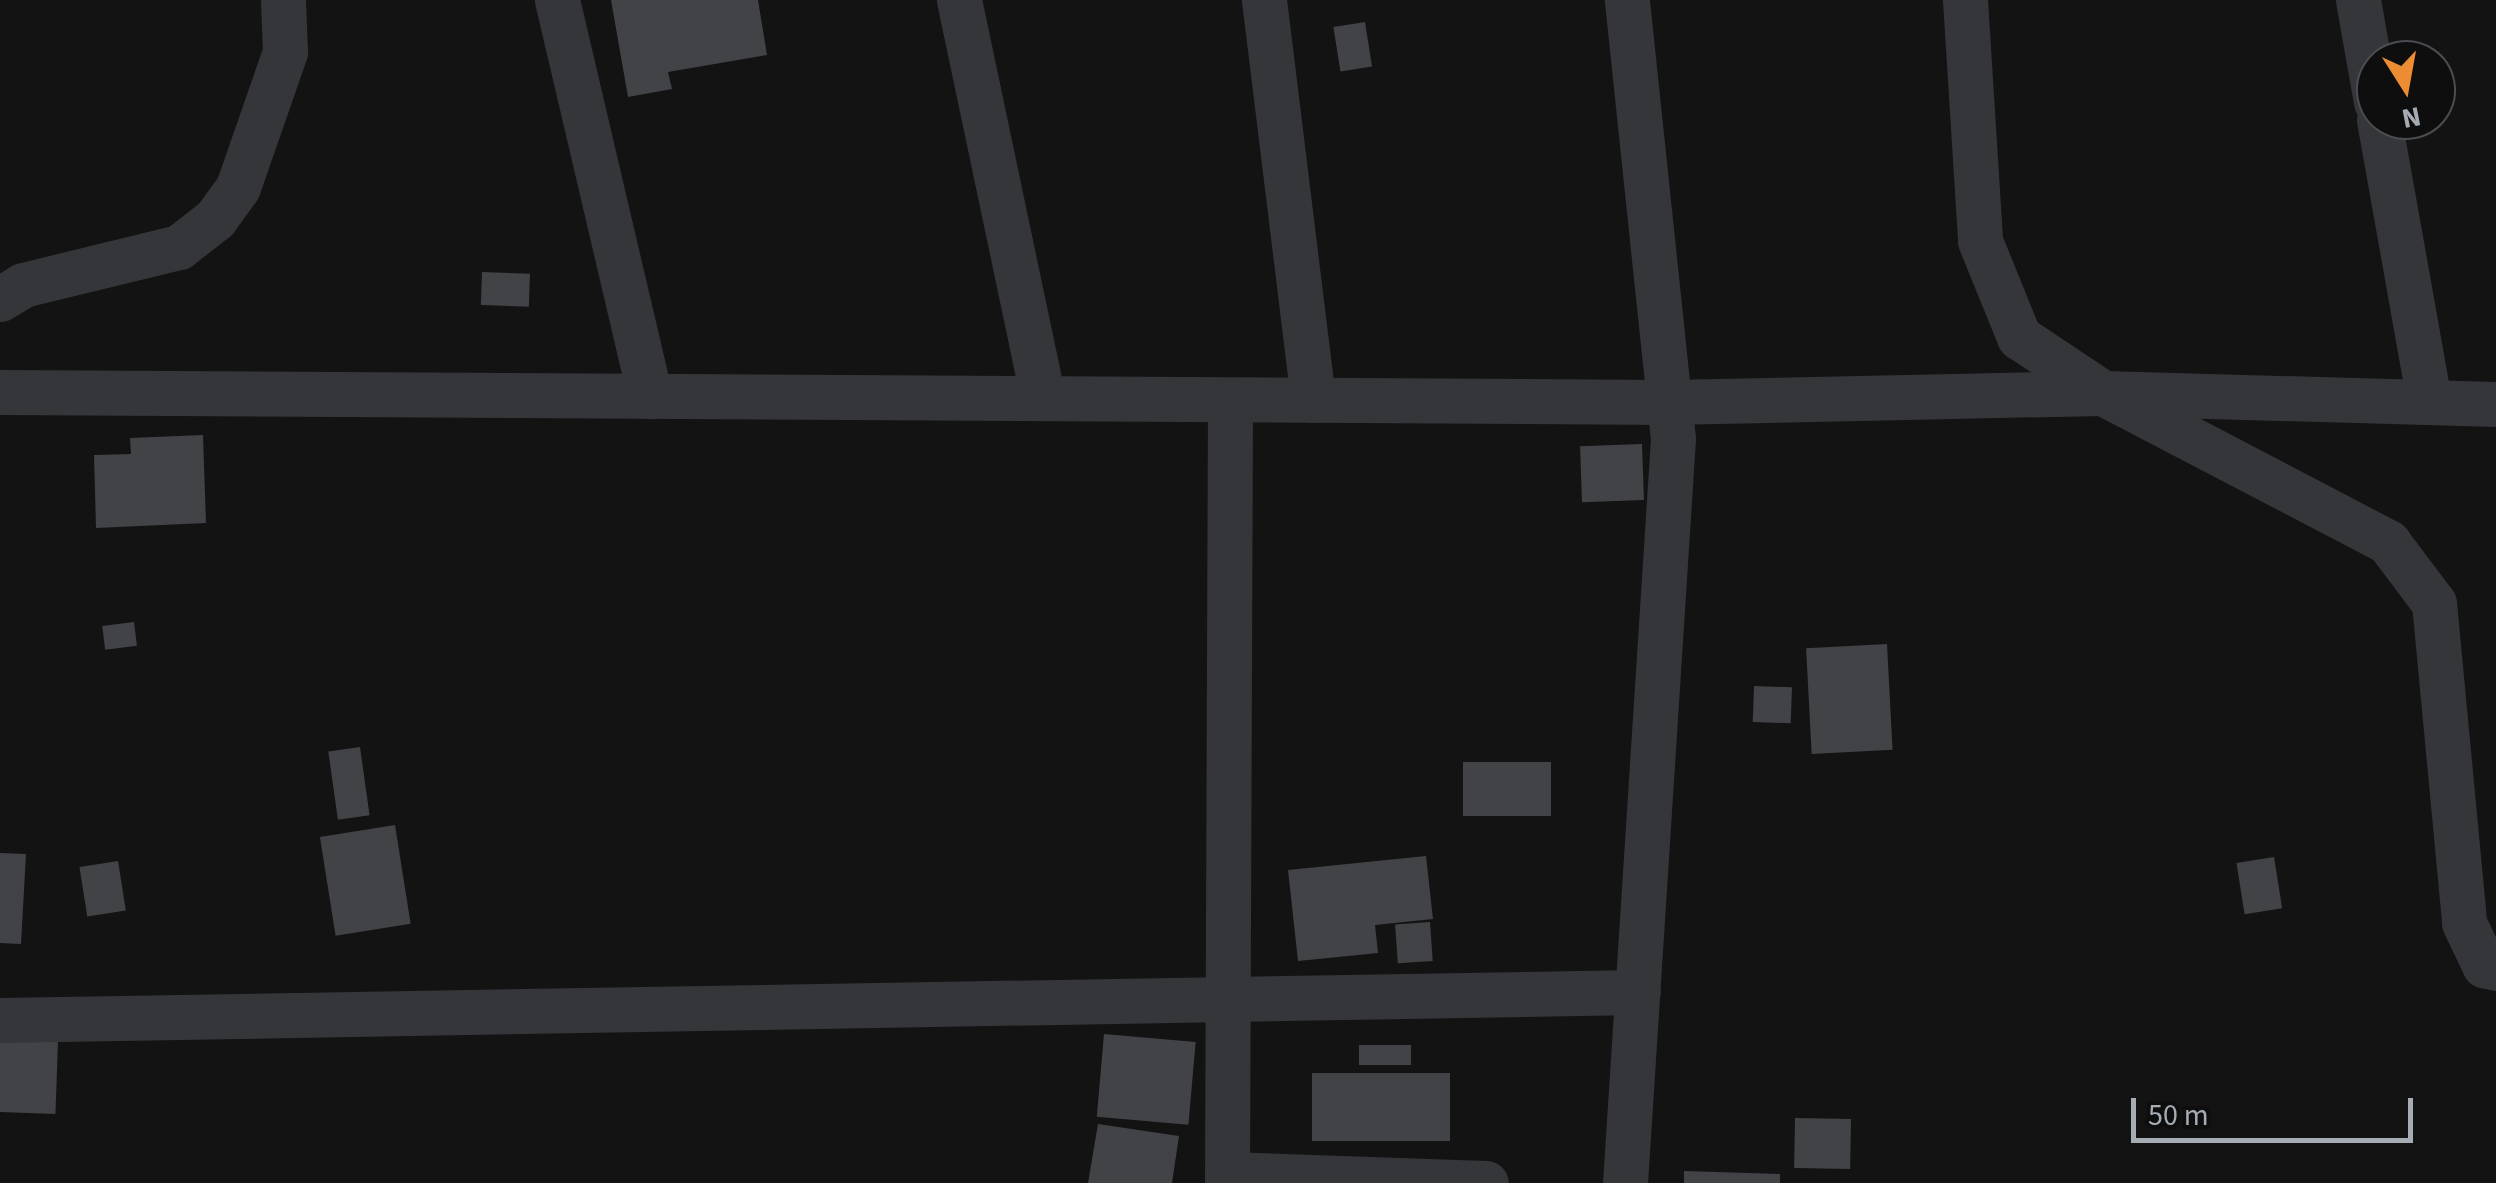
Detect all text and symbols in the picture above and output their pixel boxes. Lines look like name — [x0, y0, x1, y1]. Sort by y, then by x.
north arrow — [2356, 40, 2456, 140]
text: N — [2398, 96, 2424, 139]
scale bar — [2136, 1078, 2418, 1140]
text: 50 m — [2148, 1094, 2209, 1137]

